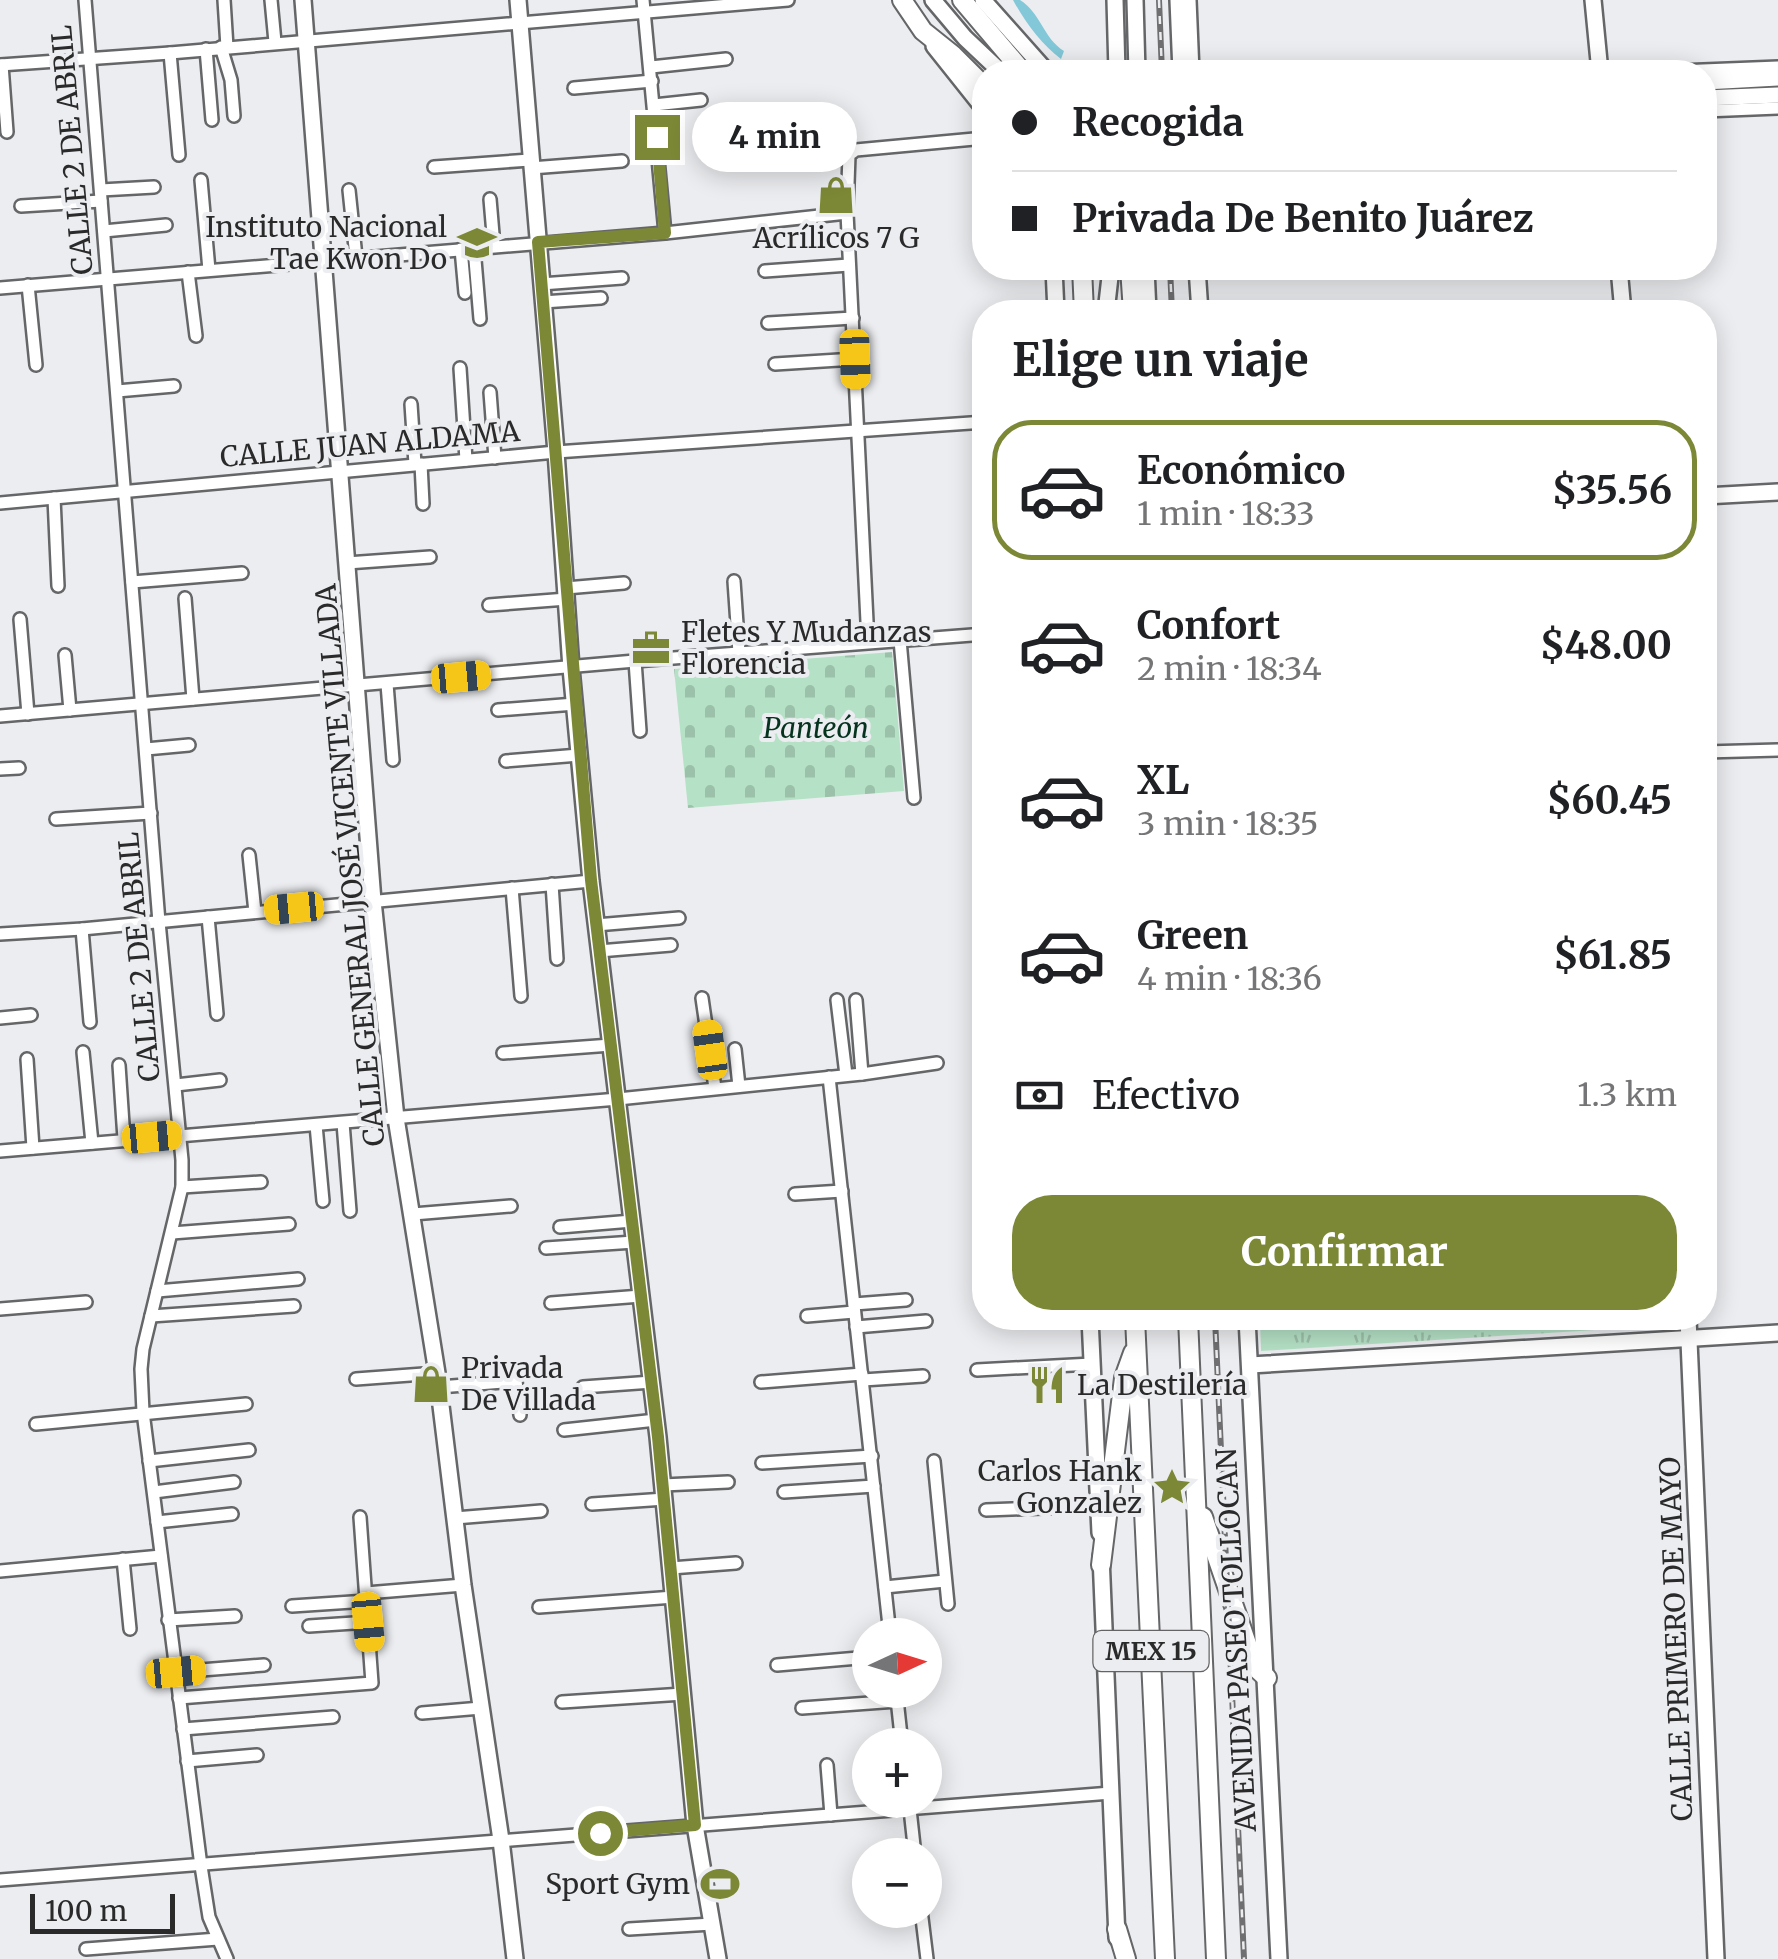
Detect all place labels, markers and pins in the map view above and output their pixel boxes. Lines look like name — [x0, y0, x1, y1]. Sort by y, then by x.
shop icon: Acrílicos 7 G — [815, 174, 857, 216]
place label: Instituto Nacional Tae Kwon Do — [205, 209, 447, 277]
place label: Acrílicos 7 G — [752, 220, 919, 256]
school or university icon: Instituto Nacional Tae Kwon Do — [456, 222, 498, 264]
place label: Fletes Y Mudanzas Florencia — [681, 614, 932, 682]
office icon: Fletes Y Mudanzas Florencia — [630, 627, 672, 669]
place label: Privada De Villada — [461, 1350, 596, 1418]
shop icon: Privada De Villada — [410, 1363, 452, 1405]
restaurant icon: La Destilería — [1026, 1364, 1068, 1406]
place label: La Destilería — [1077, 1367, 1247, 1403]
place label: Carlos Hank Gonzalez — [978, 1453, 1142, 1521]
place icon: Carlos Hank Gonzalez — [1151, 1466, 1193, 1508]
sports icon: Sport Gym — [699, 1863, 741, 1905]
place label: Sport Gym — [545, 1866, 690, 1902]

